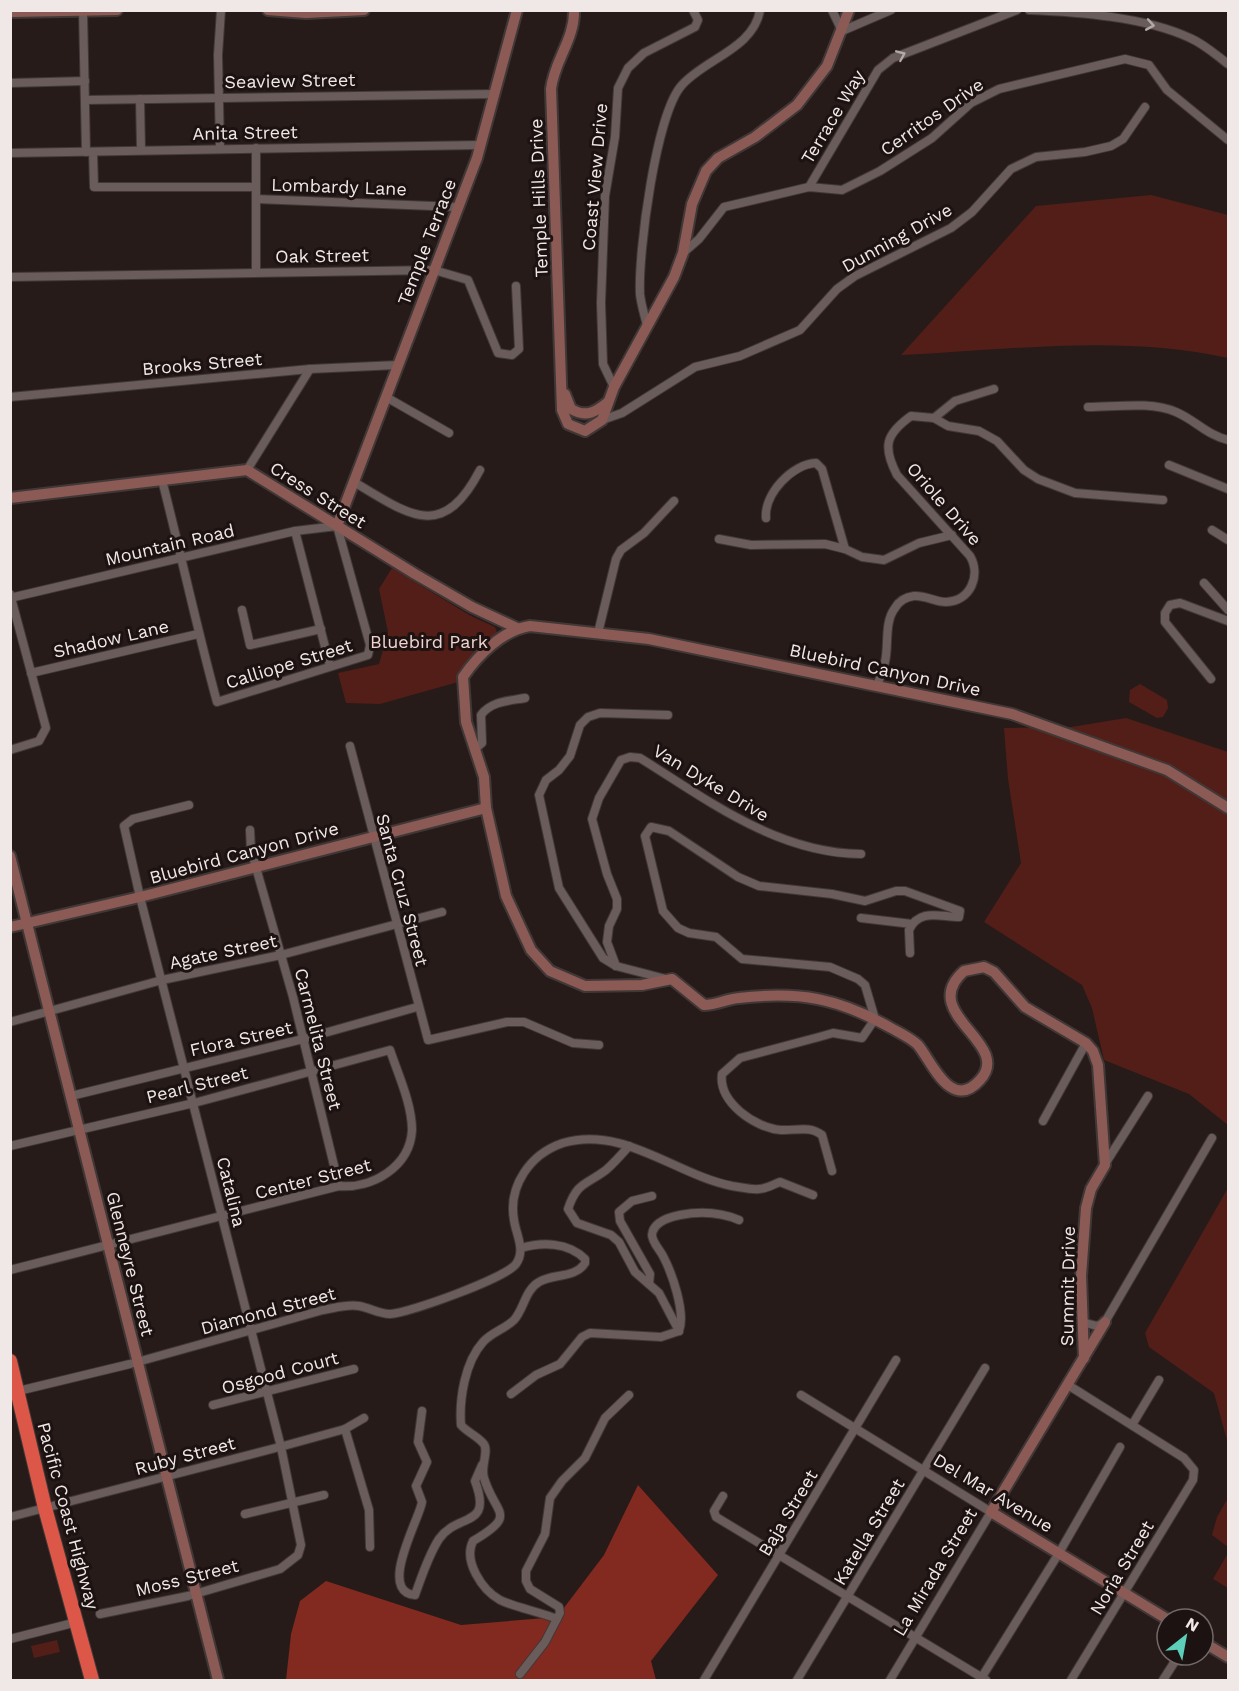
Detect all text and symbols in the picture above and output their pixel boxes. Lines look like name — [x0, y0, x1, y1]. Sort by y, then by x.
one-way arrow — [1144, 18, 1154, 31]
one-way arrow — [895, 50, 906, 62]
street label: Terrace Way — [796, 65, 869, 167]
street label: Seaview Street — [224, 69, 356, 92]
street label: Cerritos Drive — [876, 73, 987, 160]
street label: Coast View Drive — [578, 102, 611, 252]
street label: Temple Hills Drive — [525, 118, 552, 278]
street label: Anita Street — [192, 121, 298, 144]
street label: Lombardy Lane — [271, 174, 407, 199]
street label: Temple Terrace — [393, 176, 460, 308]
street label: Dunning Drive — [838, 199, 956, 277]
street label: Oak Street — [275, 244, 370, 267]
street label: Brooks Street — [141, 348, 263, 379]
street label: Cress Street — [266, 457, 370, 533]
street label: Oriole Drive — [903, 458, 986, 549]
street label: Mountain Road — [103, 519, 237, 570]
street label: Shadow Lane — [51, 615, 171, 662]
park label: Bluebird Park — [370, 631, 488, 652]
street label: Calliope Street — [223, 634, 355, 693]
street label: Bluebird Canyon Drive — [788, 639, 983, 700]
street label: Van Dyke Drive — [650, 740, 773, 825]
street label: Santa Cruz Street — [372, 811, 433, 969]
street label: Bluebird Canyon Drive — [147, 817, 341, 888]
street label: Agate Street — [167, 930, 279, 973]
street label: Carmelita Street — [291, 966, 346, 1112]
street label: Flora Street — [188, 1016, 295, 1060]
street label: Pearl Street — [144, 1062, 250, 1107]
street label: Center Street — [253, 1154, 374, 1203]
street label: Catalina — [213, 1155, 250, 1229]
street label: Glenneyre Street — [102, 1189, 159, 1339]
street label: Summit Drive — [1056, 1226, 1079, 1346]
street label: Diamond Street — [198, 1282, 338, 1339]
street label: Osgood Court — [219, 1347, 341, 1398]
street label: Pacific Coast Highway — [33, 1420, 104, 1612]
street label: Ruby Street — [132, 1432, 238, 1479]
street label: Del Mar Avenue — [930, 1449, 1057, 1537]
street label: Baja Street — [754, 1465, 822, 1560]
street label: Katella Street — [829, 1474, 909, 1589]
street label: La Mirada Street — [888, 1504, 981, 1640]
street label: Noria Street — [1085, 1516, 1158, 1619]
street label: Moss Street — [133, 1554, 241, 1600]
north arrow — [1155, 1607, 1215, 1667]
text: N — [1182, 1613, 1202, 1636]

